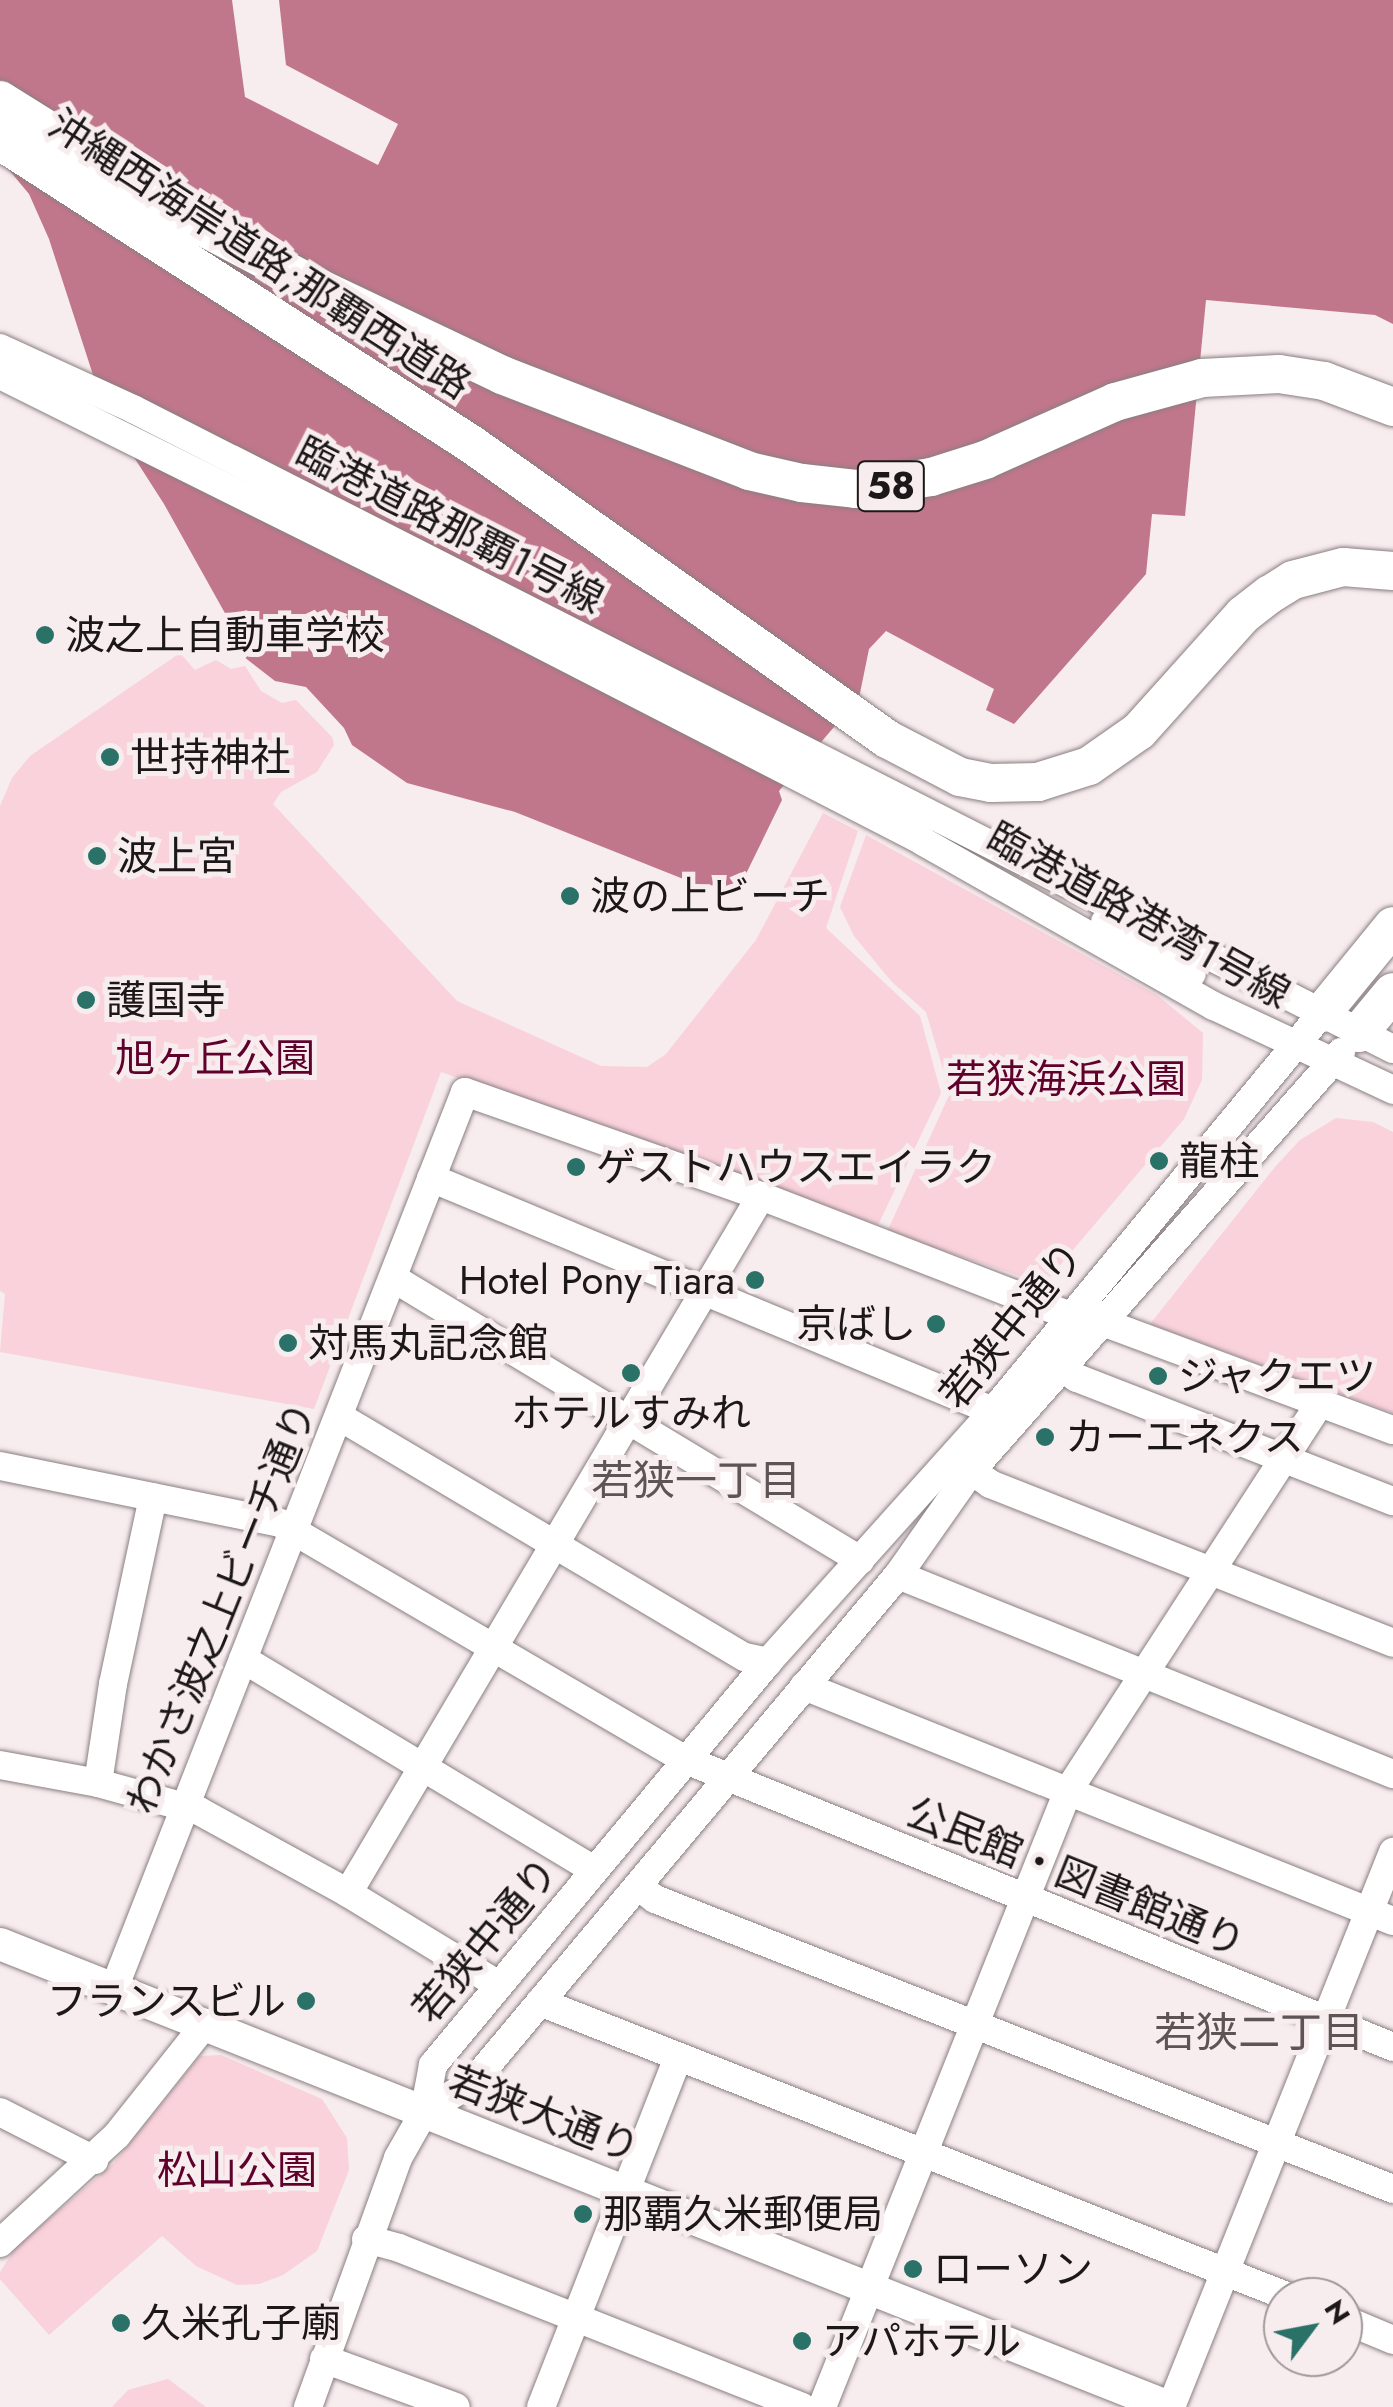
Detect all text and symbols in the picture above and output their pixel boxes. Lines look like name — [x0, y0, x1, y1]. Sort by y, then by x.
street label: 沖縄西海岸道路;那覇西道路 — [40, 100, 480, 408]
street label: 臨港道路那覇1号線 — [289, 427, 611, 623]
road number: 58 — [856, 453, 926, 519]
place label: 波之上自動車学校 — [65, 611, 385, 659]
marker: 波之上自動車学校 — [34, 624, 56, 646]
place label: 世持神社 — [130, 733, 290, 781]
marker: 世持神社 — [99, 746, 121, 768]
street label: 臨港道路港湾1号線 — [980, 812, 1298, 1018]
place label: 波上宮 — [117, 832, 237, 880]
marker: 波上宮 — [86, 845, 108, 867]
place label: 波の上ビーチ — [590, 872, 830, 920]
marker: 波の上ビーチ — [559, 885, 581, 907]
place label: 護国寺 — [106, 976, 226, 1024]
marker: 護国寺 — [75, 989, 97, 1011]
park label: 旭ヶ丘公園 — [115, 1034, 315, 1082]
park label: 若狭海浜公園 — [946, 1055, 1186, 1103]
place label: 龍柱 — [1179, 1137, 1259, 1185]
place label: ゲストハウスエイラク — [596, 1143, 996, 1191]
marker: 龍柱 — [1148, 1150, 1170, 1172]
marker: ゲストハウスエイラク — [565, 1156, 587, 1178]
street label: 若狭中通り — [929, 1232, 1093, 1418]
place label: Hotel Pony Tiara — [459, 1256, 735, 1304]
marker: Hotel Pony Tiara — [744, 1269, 766, 1291]
place label: 京ばし — [796, 1300, 916, 1348]
marker: 京ばし — [925, 1313, 947, 1335]
place label: 対馬丸記念館 — [308, 1319, 548, 1367]
marker: 対馬丸記念館 — [277, 1332, 299, 1354]
place label: ジャクエツ — [1178, 1352, 1378, 1400]
marker: ホテルすみれ — [620, 1362, 642, 1384]
marker: ジャクエツ — [1147, 1365, 1169, 1387]
place label: ホテルすみれ — [511, 1389, 751, 1437]
street label: わかさ波之上ビーチ通り — [116, 1395, 326, 1821]
place label: カーエネクス — [1065, 1413, 1305, 1461]
marker: カーエネクス — [1034, 1426, 1056, 1448]
district label: 若狭一丁目 — [591, 1456, 801, 1506]
street label: 公民館・図書館通り — [900, 1787, 1252, 1967]
street label: 若狭中通り — [402, 1848, 568, 2032]
place label: フランスビル — [46, 1977, 286, 2025]
marker: フランスビル — [295, 1990, 317, 2012]
district label: 若狭二丁目 — [1154, 2008, 1364, 2058]
street label: 若狭大通り — [442, 2056, 646, 2172]
park label: 松山公園 — [157, 2146, 317, 2194]
place label: 那覇久米郵便局 — [603, 2190, 883, 2238]
marker: 那覇久米郵便局 — [572, 2203, 594, 2225]
place label: ローソン — [933, 2245, 1093, 2293]
marker: ローソン — [902, 2258, 924, 2280]
north arrow — [1263, 2277, 1363, 2377]
text: N — [1314, 2292, 1360, 2332]
place label: 久米孔子廟 — [141, 2299, 341, 2347]
marker: 久米孔子廟 — [110, 2312, 132, 2334]
place label: アパホテル — [822, 2317, 1022, 2365]
marker: アパホテル — [791, 2330, 813, 2352]

